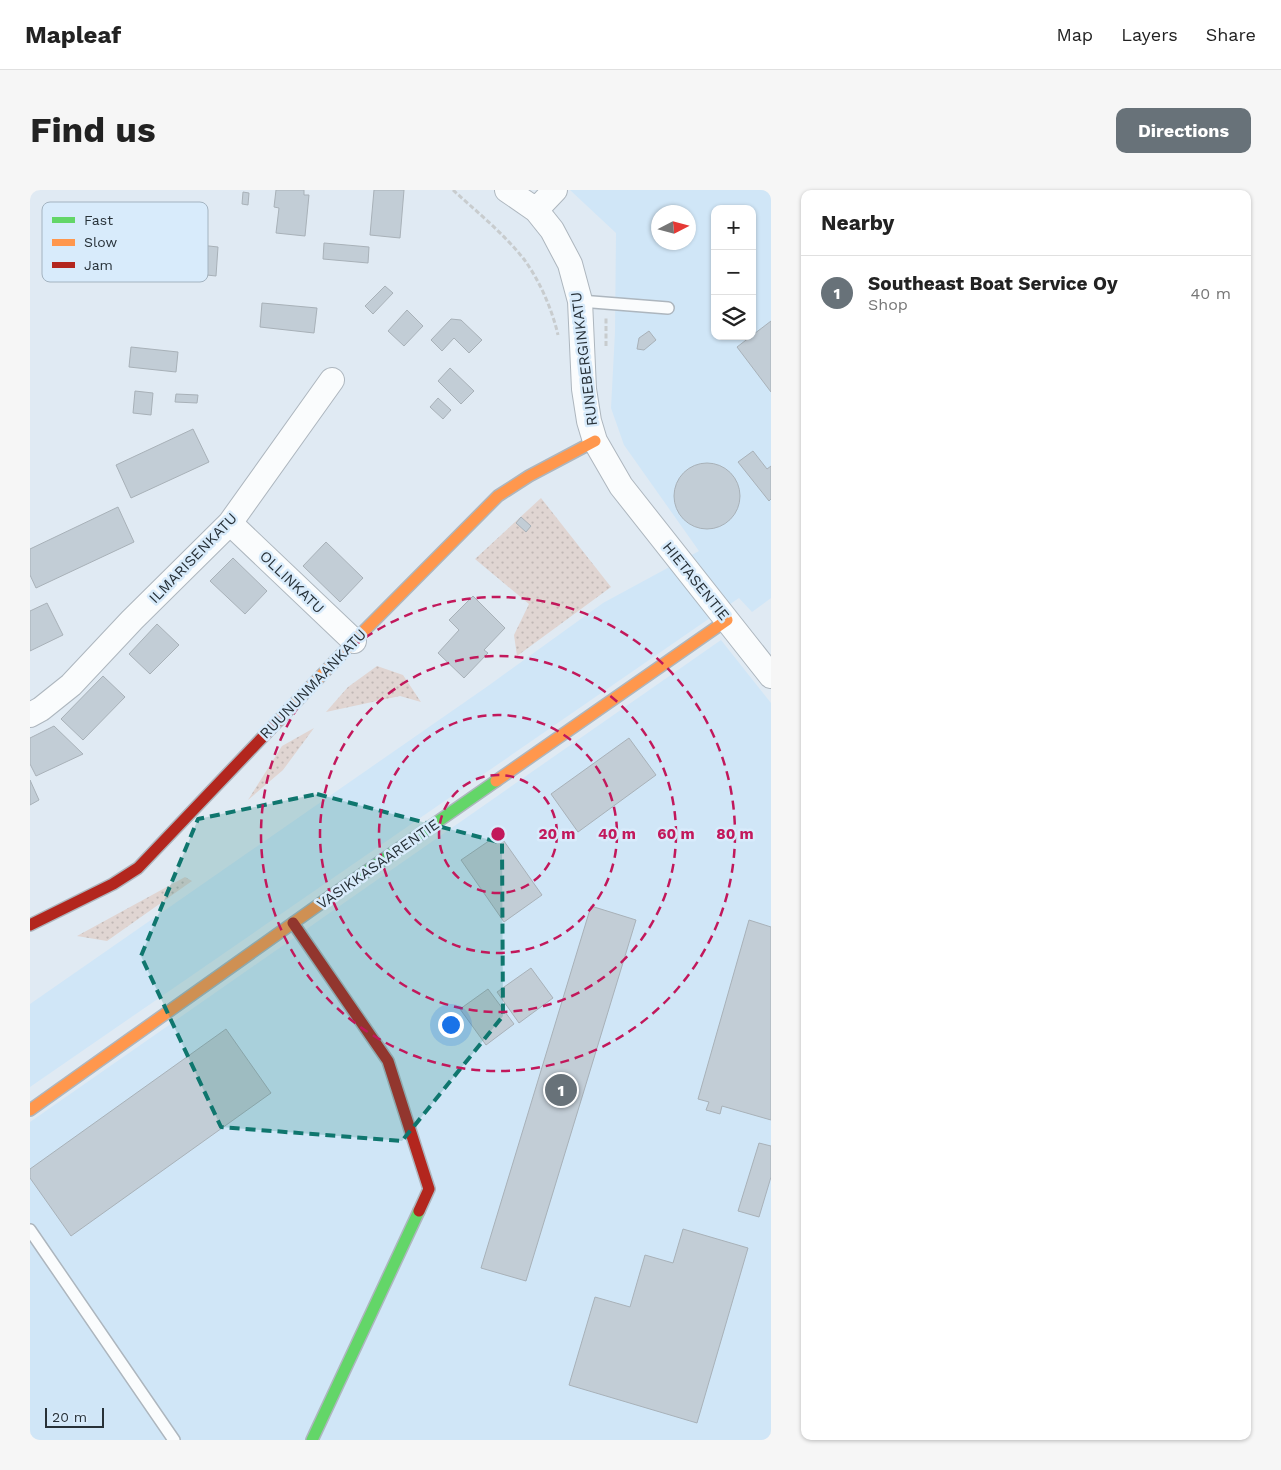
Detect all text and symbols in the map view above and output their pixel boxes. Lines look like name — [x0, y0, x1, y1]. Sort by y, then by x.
text: Mapleaf — [25, 21, 121, 49]
text: Map — [1056, 24, 1093, 45]
text: Layers — [1121, 24, 1178, 45]
text: Share — [1206, 24, 1256, 45]
button: Directions — [1116, 108, 1251, 153]
text: Find us — [30, 109, 156, 151]
legend — [42, 202, 208, 282]
north arrow — [651, 205, 696, 250]
map controls — [711, 205, 756, 340]
button: + — [711, 205, 756, 250]
text: Nearby — [821, 210, 894, 235]
text: Fast — [84, 212, 113, 228]
text: Slow — [84, 234, 117, 250]
button: − — [711, 250, 756, 295]
text: Jam — [84, 257, 113, 273]
text: Southeast Boat Service Oy — [868, 272, 1118, 295]
text: 1 — [834, 284, 840, 303]
text: 40 m — [1191, 284, 1231, 303]
street label: RUNEBERGINKATU — [567, 291, 601, 427]
button: layers — [711, 295, 756, 340]
text: Shop — [868, 295, 908, 314]
street label: ILMARISENKATU — [145, 509, 241, 607]
street label: HIETASENTIE — [659, 538, 733, 624]
street label: OLLINKATU — [256, 547, 328, 617]
street label: RUUNUNMAANKATU — [256, 625, 370, 743]
street label: VASIKKASAARENTIE — [313, 815, 443, 913]
centre of rings — [489, 825, 507, 843]
text: 20 m — [538, 825, 576, 843]
text: 40 m — [598, 825, 636, 843]
text: 60 m — [657, 825, 695, 843]
text: 80 m — [716, 825, 754, 843]
your location — [438, 1012, 464, 1038]
pin: 1 — [545, 1071, 577, 1109]
scale bar — [45, 1405, 104, 1428]
text: 20 m — [52, 1409, 87, 1425]

